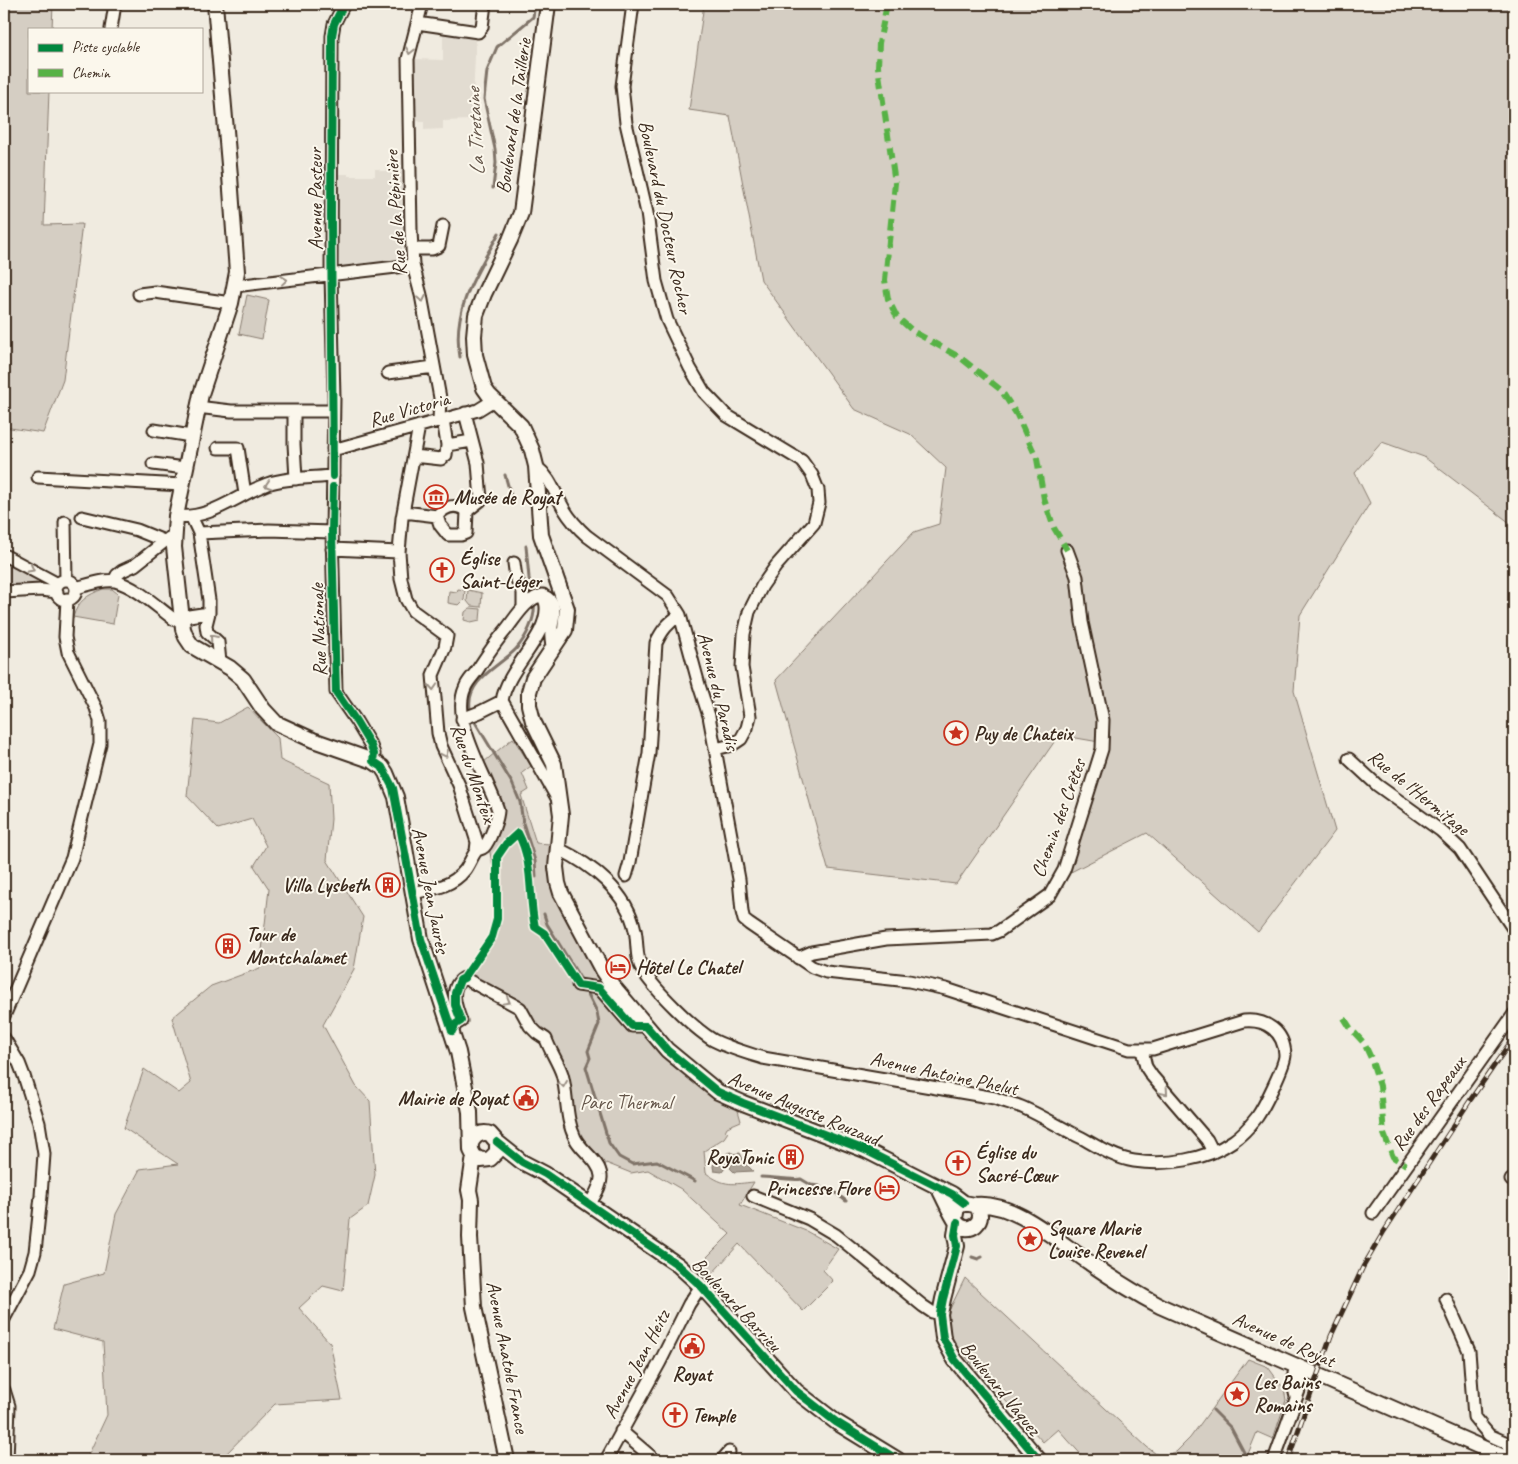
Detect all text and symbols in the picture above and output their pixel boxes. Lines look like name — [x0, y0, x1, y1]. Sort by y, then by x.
legend — [28, 28, 202, 92]
street label: Boulevard de la Taillerie — [490, 36, 537, 195]
text: Piste cyclable — [72, 38, 140, 57]
one-way arrow — [405, 46, 416, 55]
text: Chemin — [72, 64, 111, 83]
water label: La Tiretaine — [460, 84, 490, 176]
street label: Boulevard du Docteur Rocher — [633, 118, 699, 318]
street label: Avenue Pasteur — [303, 146, 328, 250]
street label: Rue de la Pépinière — [379, 148, 412, 276]
one-way arrow — [280, 275, 288, 286]
one-way arrow — [416, 295, 427, 304]
street label: Rue Victoria — [366, 386, 454, 433]
one-way arrow — [264, 479, 273, 489]
museum icon: Musée de Royat — [423, 484, 449, 510]
place label: Musée de Royat — [454, 485, 564, 511]
place label: Église Saint-Léger — [460, 546, 544, 594]
church icon: Église Saint-Léger — [429, 557, 455, 583]
one-way arrow — [26, 563, 35, 573]
street label: Rue Nationale — [304, 582, 333, 677]
street label: Avenue du Paradis — [692, 629, 746, 755]
one-way arrow — [209, 634, 218, 643]
one-way arrow — [428, 683, 439, 691]
street label: Rue du Monteix — [445, 720, 503, 828]
place icon: Puy de Chateix — [943, 720, 969, 746]
place label: Puy de Chateix — [974, 721, 1075, 746]
street label: Rue de l'Hermitage — [1363, 744, 1476, 842]
one-way arrow — [439, 749, 449, 758]
street label: Chemin des Crêtes — [1025, 754, 1092, 881]
street label: Avenue Jean Jaurès — [406, 825, 455, 957]
building icon: Villa Lysbeth — [375, 872, 401, 898]
place label: Villa Lysbeth — [282, 873, 372, 898]
place label: Tour de Montchalamet — [246, 922, 348, 970]
building icon: Tour de Montchalamet — [215, 933, 241, 959]
hotel icon: Hôtel Le Chatel — [605, 954, 631, 980]
place label: Hôtel Le Chatel — [636, 955, 744, 980]
one-way arrow — [502, 995, 511, 1005]
street label: Avenue Antoine Phelut — [868, 1046, 1022, 1102]
street label: Rue des Rapeaux — [1386, 1049, 1472, 1156]
street label: Avenue Auguste Rouzaud — [724, 1065, 886, 1153]
one-way arrow — [557, 1081, 568, 1089]
public building icon: Mairie de Royat — [513, 1085, 539, 1111]
place label: Mairie de Royat — [398, 1086, 510, 1111]
one-way arrow — [1160, 1086, 1169, 1095]
park label: Parc Thermal — [580, 1090, 676, 1115]
place label: Église du Sacré-Cœur — [976, 1140, 1060, 1188]
building icon: RoyaTonic — [778, 1144, 804, 1170]
place label: RoyaTonic — [706, 1145, 775, 1170]
church icon: Église du Sacré-Cœur — [945, 1150, 971, 1176]
hotel icon: Princesse Flore — [874, 1175, 900, 1201]
place label: Princesse Flore — [766, 1176, 871, 1201]
place label: Square Marie Louise Revenel — [1048, 1216, 1148, 1264]
place icon: Square Marie Louise Revenel — [1017, 1226, 1043, 1252]
street label: Boulevard Barrieu — [686, 1252, 788, 1358]
street label: Avenue Anatole France — [480, 1279, 535, 1437]
street label: Avenue Jean Heitz — [597, 1304, 676, 1423]
street label: Avenue de Royat — [1229, 1306, 1341, 1374]
public building icon: Royat — [679, 1333, 705, 1359]
street label: Boulevard Vaquez — [955, 1336, 1047, 1442]
place label: Royat — [672, 1362, 714, 1387]
place label: Les Bains Romains — [1254, 1370, 1322, 1418]
place icon: Les Bains Romains — [1224, 1381, 1250, 1407]
church icon: Temple — [662, 1402, 688, 1428]
place label: Temple — [692, 1403, 737, 1428]

